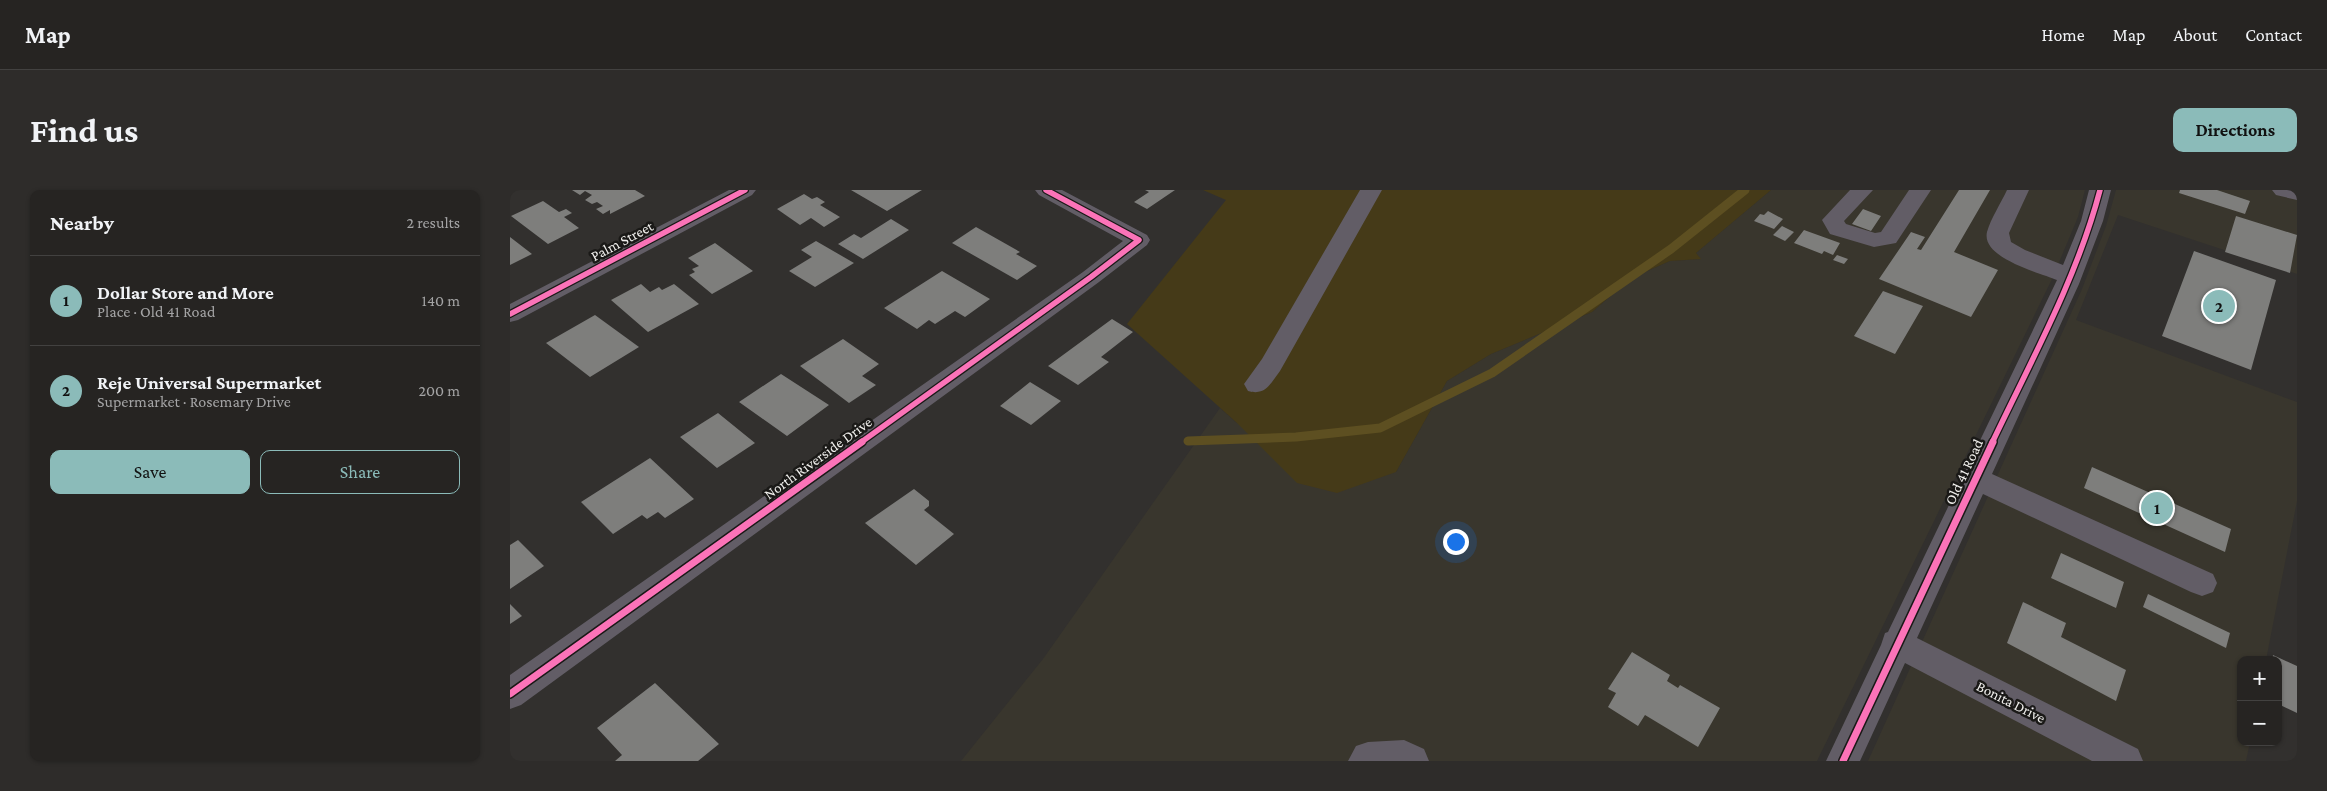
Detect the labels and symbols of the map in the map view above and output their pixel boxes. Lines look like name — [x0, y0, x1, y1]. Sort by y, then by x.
street label: Palm Street — [588, 217, 657, 264]
pin: 2 — [2203, 287, 2235, 325]
street label: North Riverside Drive — [761, 413, 875, 502]
street label: Old 41 Road — [1942, 437, 1986, 507]
pin: 1 — [2141, 489, 2173, 527]
your location — [1443, 529, 1469, 555]
street label: Bonita Drive — [1974, 678, 2048, 726]

